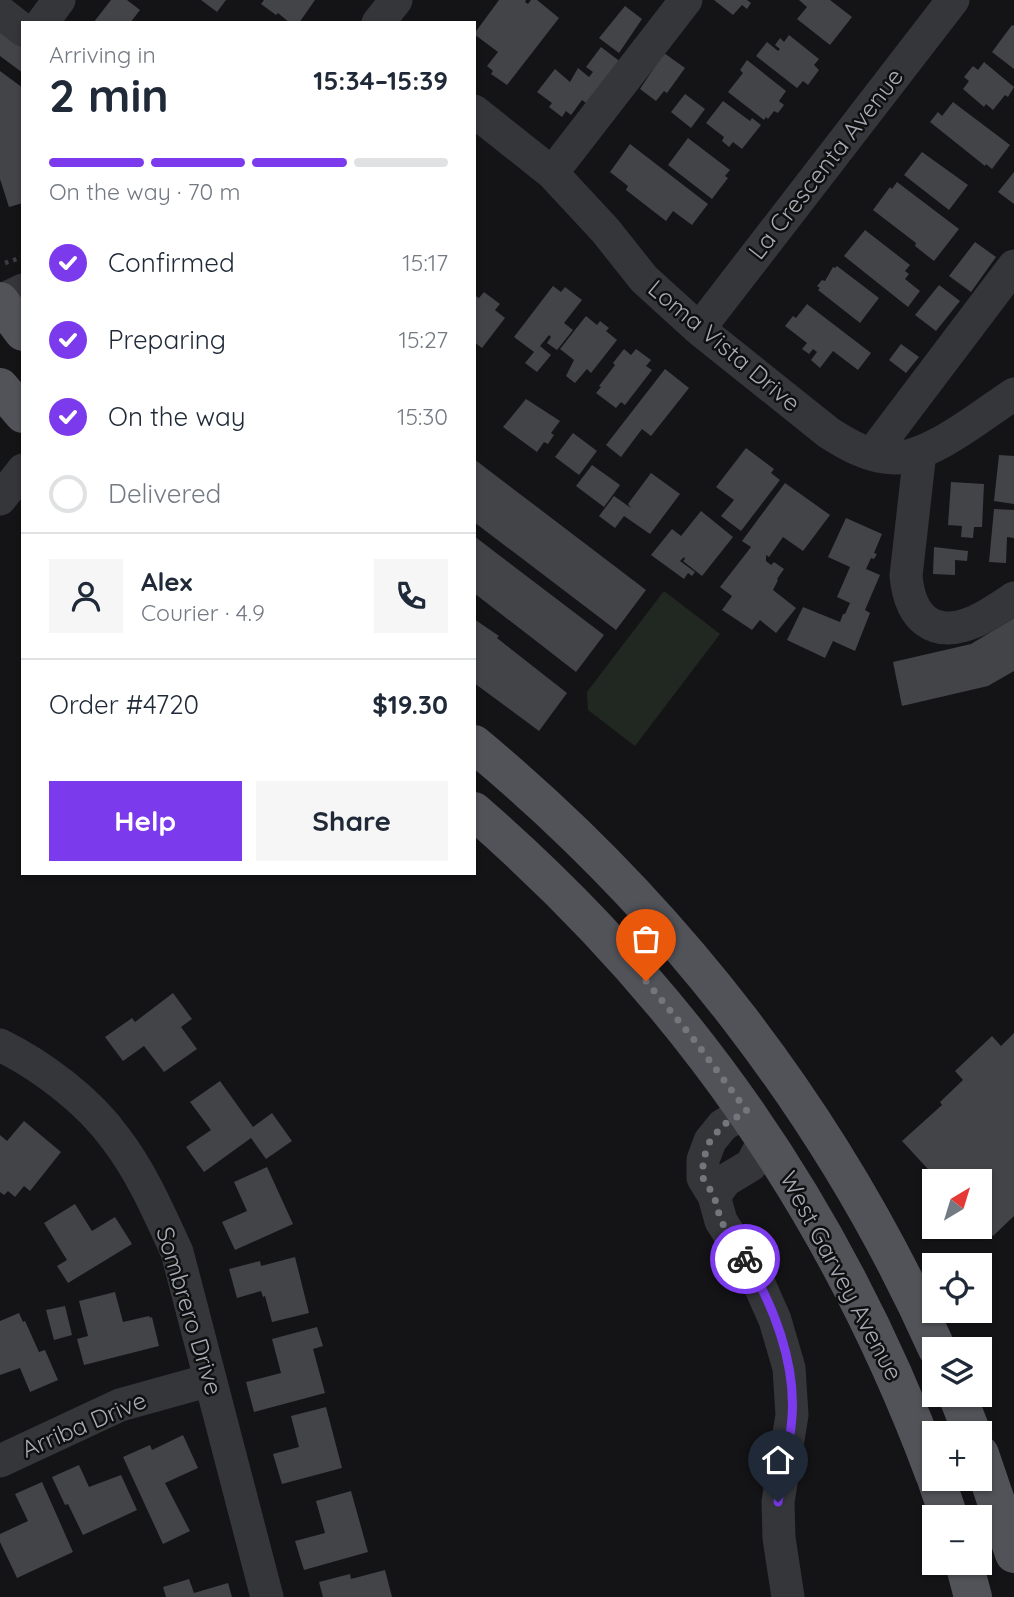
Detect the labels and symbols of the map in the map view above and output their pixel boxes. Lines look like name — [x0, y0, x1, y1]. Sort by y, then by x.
street label: La Crescenta Avenue — [741, 62, 909, 265]
street label: Loma Vista Drive — [642, 273, 807, 418]
pin — [616, 909, 676, 981]
street label: West Garvey Avenue — [774, 1166, 910, 1385]
north arrow — [922, 1169, 992, 1239]
street label: Sombrero Drive — [150, 1223, 230, 1398]
courier — [710, 1224, 780, 1294]
street label: Arriba Drive — [17, 1384, 150, 1464]
pin — [748, 1430, 808, 1502]

